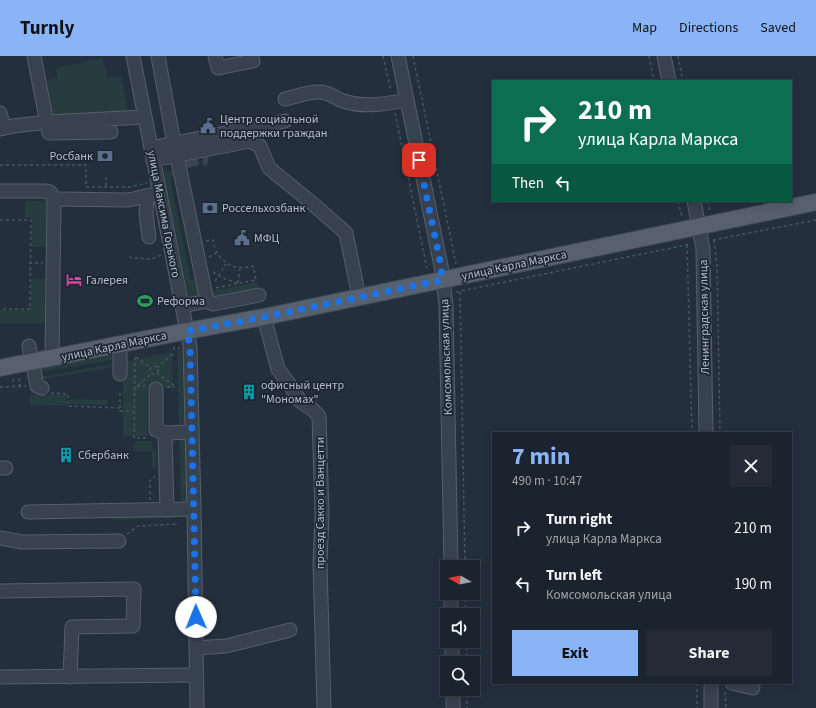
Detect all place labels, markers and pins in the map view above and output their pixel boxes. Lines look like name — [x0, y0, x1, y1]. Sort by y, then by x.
place label: Центр социальной поддержки граждан — [220, 111, 328, 142]
public building icon: Центр социальной поддержки граждан — [199, 117, 217, 135]
pin — [402, 143, 436, 177]
bank icon: Росбанк — [96, 147, 114, 165]
place label: Росбанк — [49, 148, 93, 165]
bank icon: Россельхозбанк — [201, 199, 219, 217]
place label: Россельхозбанк — [222, 200, 306, 217]
public building icon: МФЦ — [233, 229, 251, 247]
place label: МФЦ — [254, 230, 280, 247]
hotel icon: Галерея — [65, 271, 83, 289]
place label: Галерея — [86, 272, 128, 289]
sports icon: Реформа — [136, 292, 154, 310]
place label: Реформа — [157, 293, 205, 310]
place label: офисный центр "Мономах" — [261, 377, 344, 408]
building icon: офисный центр "Мономах" — [240, 383, 258, 401]
building icon: Сбербанк — [57, 446, 75, 464]
place label: Сбербанк — [78, 447, 129, 464]

